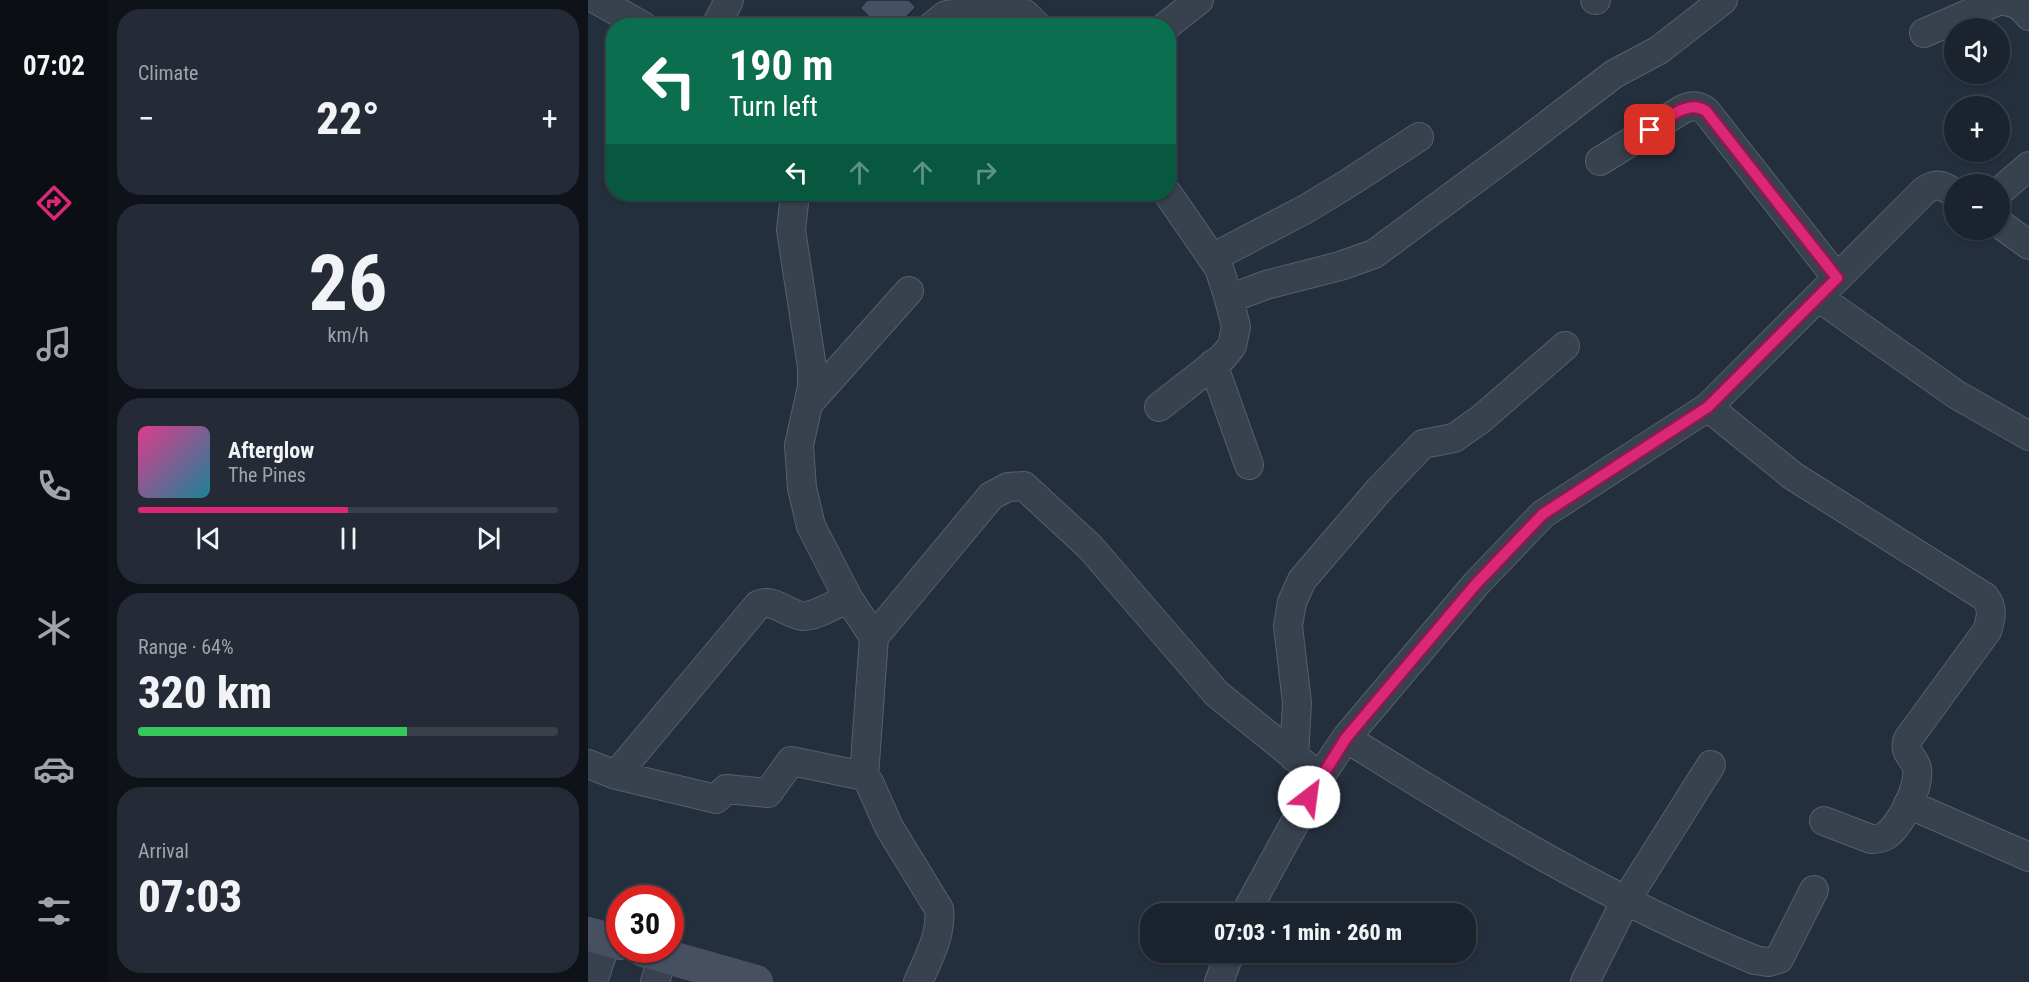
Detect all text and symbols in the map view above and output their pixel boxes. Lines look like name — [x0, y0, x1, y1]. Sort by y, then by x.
map controls — [1944, 18, 2010, 240]
button: sound — [1944, 18, 2010, 84]
text: 190 m — [729, 41, 834, 90]
icon: left — [630, 42, 708, 120]
text: 07:02 — [23, 50, 85, 82]
text: Climate — [138, 61, 198, 85]
text: Turn left — [729, 91, 818, 123]
text: 22° — [316, 92, 380, 145]
button: + — [1944, 96, 2010, 162]
text: − — [138, 99, 155, 138]
text: + — [542, 99, 558, 138]
pin — [1624, 104, 1675, 155]
icon: arrive — [1633, 113, 1666, 146]
icon: left — [780, 156, 813, 189]
icon: ahead — [843, 156, 876, 189]
icon: ahead — [906, 156, 939, 189]
icon: right — [969, 156, 1002, 189]
button: − — [1944, 174, 2010, 240]
icon: directions — [33, 182, 75, 224]
text: 26 — [309, 238, 387, 329]
icon: music — [33, 323, 75, 365]
text: km/h — [327, 323, 369, 347]
text: Afterglow — [228, 438, 314, 463]
text: The Pines — [228, 463, 306, 487]
icon: phone — [33, 465, 75, 507]
icon: previous — [192, 522, 225, 555]
icon: pause — [332, 522, 365, 555]
icon: next — [472, 522, 505, 555]
icon: climate — [33, 607, 75, 649]
text: Range · 64% — [138, 635, 234, 659]
text: 320 km — [138, 666, 272, 719]
icon: car — [33, 748, 75, 790]
position arrow — [1277, 765, 1341, 829]
text: Arrival — [138, 839, 189, 863]
text: 07:03 — [138, 870, 242, 923]
speed limit sign: 30 — [606, 885, 684, 963]
icon: filters — [33, 890, 75, 932]
text: 07:03 · 1 min · 260 m — [1214, 920, 1402, 945]

